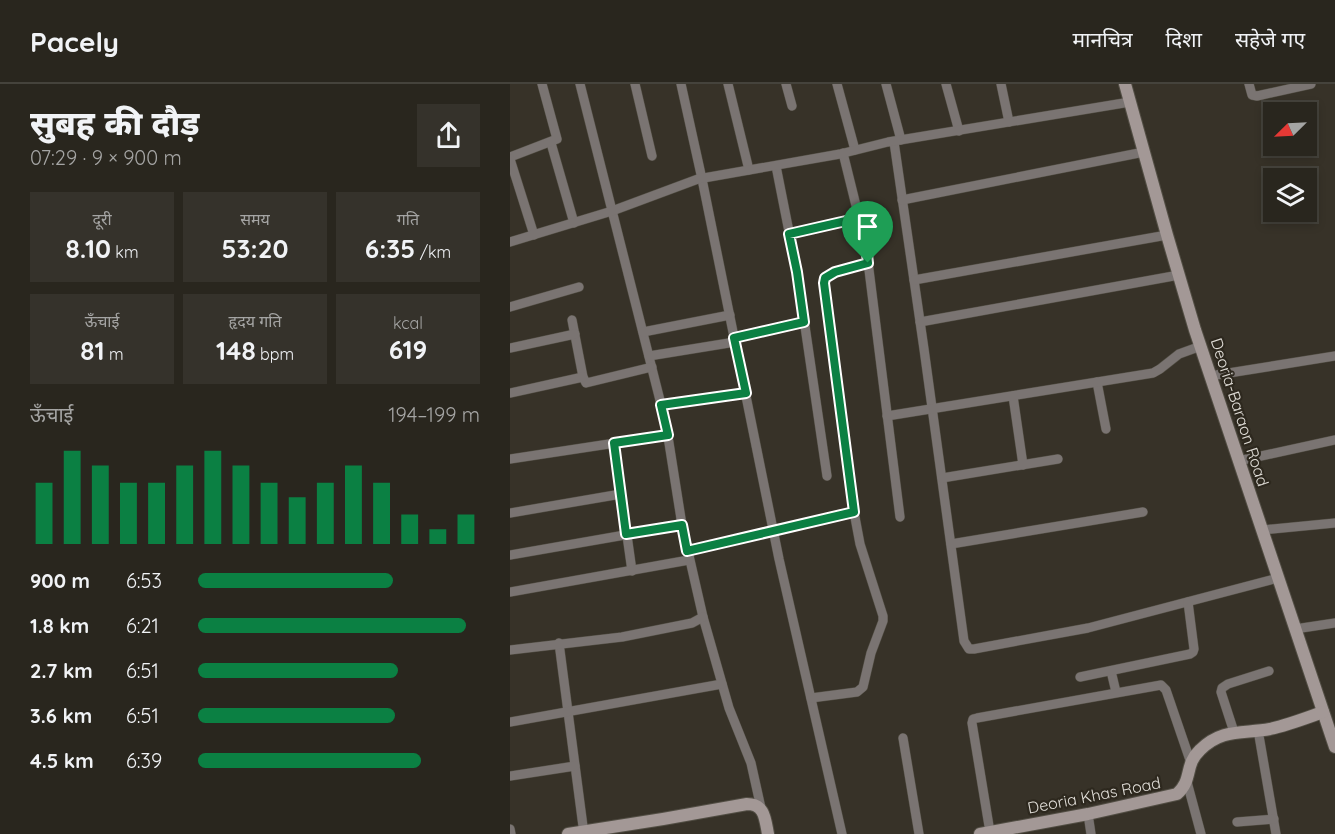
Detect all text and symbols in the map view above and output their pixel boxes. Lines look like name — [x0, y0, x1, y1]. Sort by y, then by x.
text: Pacely — [30, 24, 119, 59]
text: मानचित्र — [1073, 26, 1133, 52]
text: दिशा — [1166, 26, 1202, 52]
text: सहेजे गए — [1235, 26, 1305, 52]
text: सुबह की दौड़ — [30, 102, 200, 143]
north arrow — [1263, 102, 1317, 156]
map controls — [1263, 102, 1317, 222]
button: share — [417, 104, 480, 167]
text: 07:29 · 9 × 900 m — [30, 145, 182, 170]
button: layers — [1263, 168, 1317, 222]
pin — [842, 201, 893, 263]
text: दूरी — [92, 209, 112, 229]
text: समय — [240, 209, 270, 229]
text: गति — [397, 209, 419, 229]
icon: arrive — [851, 210, 884, 243]
text: 8.10 — [65, 232, 111, 265]
text: 53:20 — [222, 232, 288, 265]
text: 6:35 — [365, 232, 415, 265]
text: km — [111, 242, 139, 262]
text: /km — [415, 242, 451, 262]
text: ऊँचाई — [85, 311, 119, 331]
text: हृदय गति — [228, 311, 282, 331]
text: kcal — [393, 313, 423, 333]
text: 619 — [389, 333, 427, 366]
text: 81 — [80, 334, 105, 367]
text: 148 — [216, 334, 256, 367]
street label: Deoria-Baraon Road — [1207, 335, 1273, 489]
text: m — [105, 344, 124, 364]
text: bpm — [256, 344, 294, 364]
text: ऊँचाई — [30, 402, 73, 427]
text: 194–199 m — [388, 402, 480, 427]
text: 900 m — [30, 568, 90, 593]
text: 6:53 — [126, 568, 162, 593]
text: 1.8 km — [30, 613, 89, 638]
text: 6:21 — [126, 613, 159, 638]
text: 2.7 km — [30, 658, 93, 683]
text: 6:51 — [126, 658, 159, 683]
text: 3.6 km — [30, 703, 92, 728]
text: 6:51 — [126, 703, 159, 728]
text: 4.5 km — [30, 748, 94, 773]
text: 6:39 — [126, 748, 162, 773]
street label: Deoria Khas Road — [1026, 772, 1162, 818]

